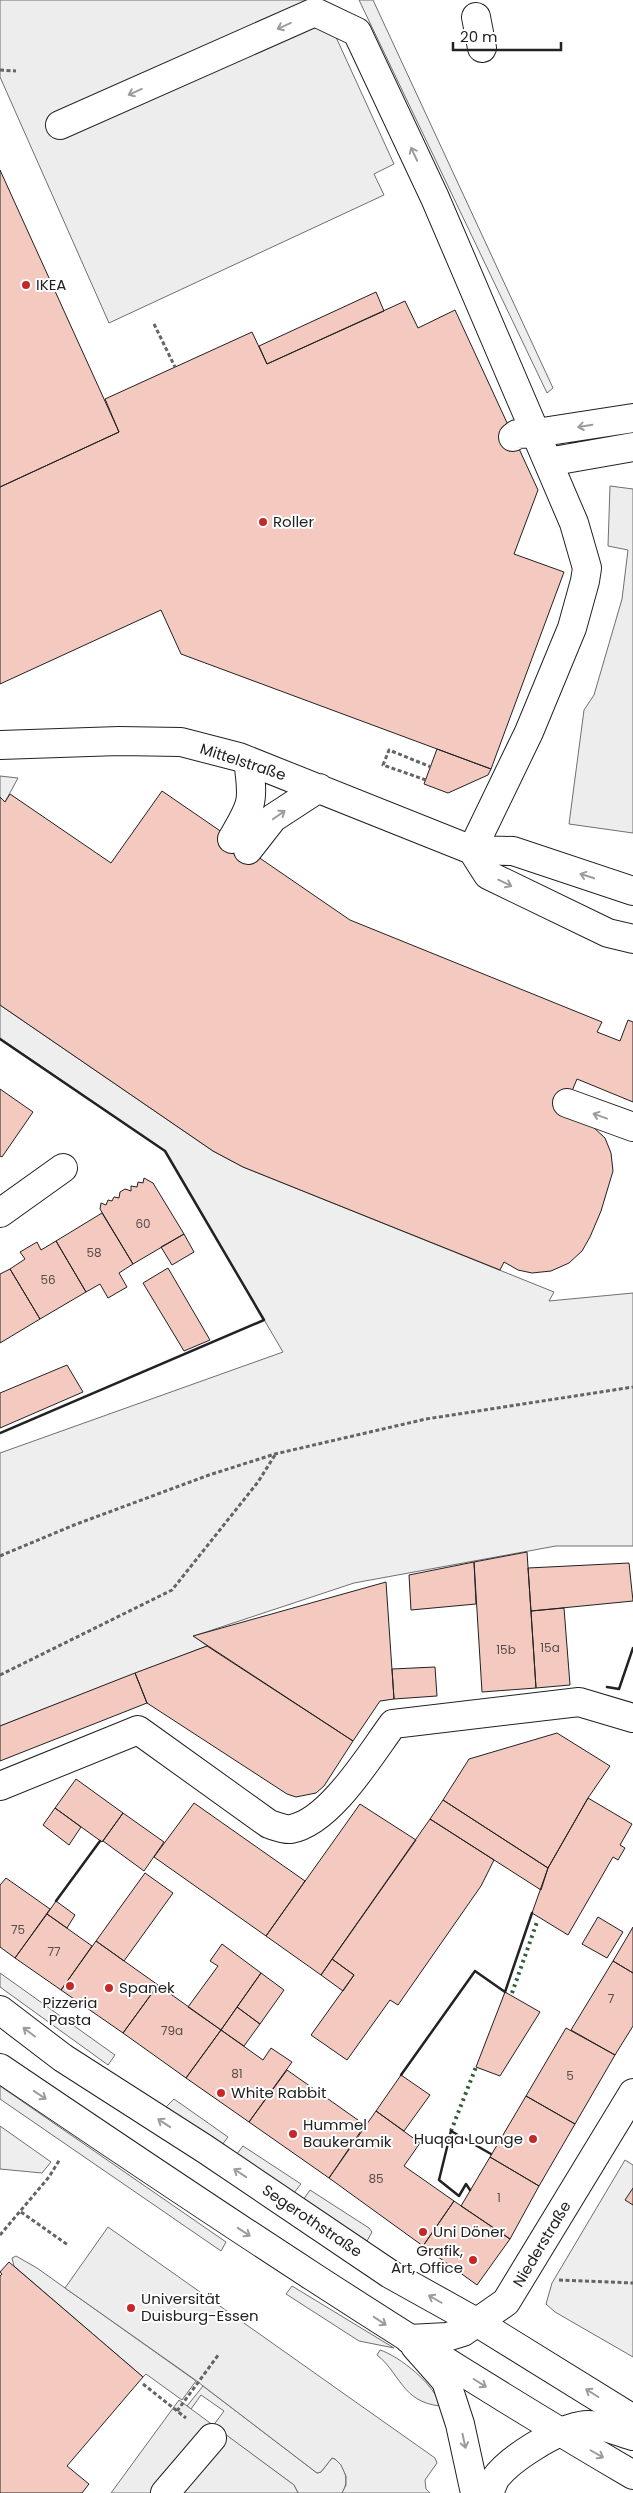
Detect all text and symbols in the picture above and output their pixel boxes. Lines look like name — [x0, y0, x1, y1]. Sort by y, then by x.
scale bar — [453, 20, 560, 52]
one-way arrow — [277, 21, 292, 31]
text: 20 m — [460, 26, 498, 47]
one-way arrow — [128, 87, 143, 97]
one-way arrow — [409, 147, 418, 162]
place label: IKEA — [36, 274, 66, 295]
marker: IKEA — [20, 279, 32, 291]
one-way arrow — [577, 421, 593, 431]
place label: Roller — [273, 511, 314, 532]
marker: Roller — [257, 516, 269, 528]
street label: Mittelstraße — [198, 738, 289, 785]
one-way arrow — [272, 810, 286, 820]
one-way arrow — [579, 870, 595, 880]
one-way arrow — [497, 879, 512, 888]
one-way arrow — [593, 1110, 608, 1120]
house number: 60 — [135, 1215, 151, 1232]
house number: 58 — [86, 1244, 102, 1261]
house number: 56 — [40, 1271, 56, 1288]
house number: 15a — [540, 1639, 560, 1656]
house number: 15b — [496, 1641, 516, 1658]
house number: 75 — [11, 1921, 25, 1938]
house number: 77 — [47, 1943, 61, 1960]
place label: Spanek — [119, 1977, 175, 1998]
marker: Pizzeria Pasta — [64, 1980, 76, 1992]
marker: Spanek — [103, 1982, 115, 1994]
house number: 7 — [608, 1990, 615, 2007]
place label: Pizzeria Pasta — [43, 1992, 97, 2030]
house number: 79a — [161, 2022, 183, 2039]
one-way arrow — [23, 2027, 36, 2038]
house number: 81 — [231, 2065, 243, 2082]
house number: 5 — [566, 2067, 574, 2084]
place label: White Rabbit — [231, 2082, 326, 2103]
marker: White Rabbit — [215, 2087, 227, 2099]
one-way arrow — [33, 2090, 47, 2100]
place label: Hummel Baukeramik — [303, 2114, 392, 2152]
one-way arrow — [157, 2118, 171, 2128]
marker: Hummel Baukeramik — [287, 2128, 299, 2140]
place label: Huqqa Lounge — [414, 2128, 523, 2149]
marker: Huqqa Lounge — [527, 2133, 539, 2145]
one-way arrow — [233, 2168, 247, 2178]
house number: 85 — [368, 2170, 384, 2187]
street label: Segerothstraße — [258, 2179, 366, 2262]
house number: 1 — [497, 2189, 501, 2206]
street label: Niederstraße — [508, 2197, 576, 2291]
place label: Uni Döner — [433, 2221, 506, 2242]
marker: Uni Döner — [417, 2226, 429, 2238]
one-way arrow — [237, 2227, 251, 2237]
place label: Grafik, Art, Office — [391, 2240, 463, 2278]
marker: Grafik, Art, Office — [467, 2254, 479, 2266]
place label: Universität Duisburg-Essen — [141, 2288, 259, 2326]
one-way arrow — [429, 2294, 443, 2304]
marker: Universität Duisburg-Essen — [125, 2302, 137, 2314]
one-way arrow — [373, 2315, 387, 2326]
one-way arrow — [473, 2379, 487, 2389]
one-way arrow — [585, 2388, 599, 2398]
one-way arrow — [460, 2433, 469, 2449]
one-way arrow — [589, 2449, 603, 2459]

